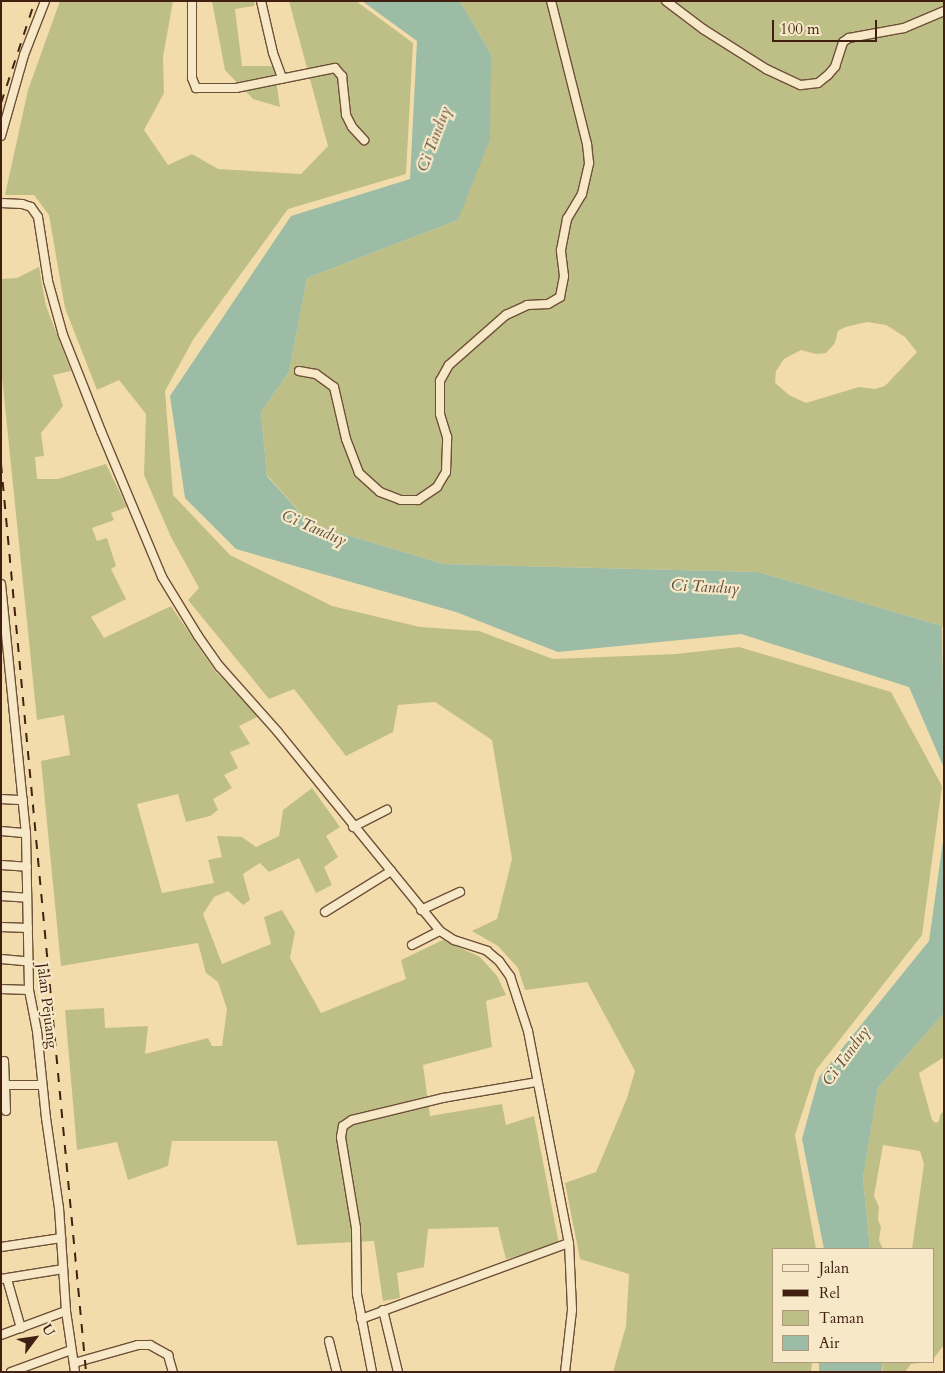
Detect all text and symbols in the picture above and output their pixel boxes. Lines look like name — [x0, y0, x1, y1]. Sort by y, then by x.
scale bar — [775, 10, 880, 42]
text: 100 m — [780, 19, 820, 39]
water label: Ci Tanduy — [413, 104, 455, 174]
water label: Ci Tanduy — [279, 506, 349, 550]
water label: Ci Tanduy — [670, 576, 740, 598]
street label: Jalan Pejuang — [33, 962, 61, 1050]
water label: Ci Tanduy — [818, 1023, 874, 1089]
legend — [772, 1248, 935, 1363]
text: Jalan — [819, 1258, 849, 1278]
text: Rel — [819, 1283, 840, 1303]
text: Taman — [819, 1308, 864, 1328]
north arrow — [10, 1313, 60, 1363]
text: U — [37, 1320, 59, 1340]
text: Air — [819, 1333, 839, 1353]

